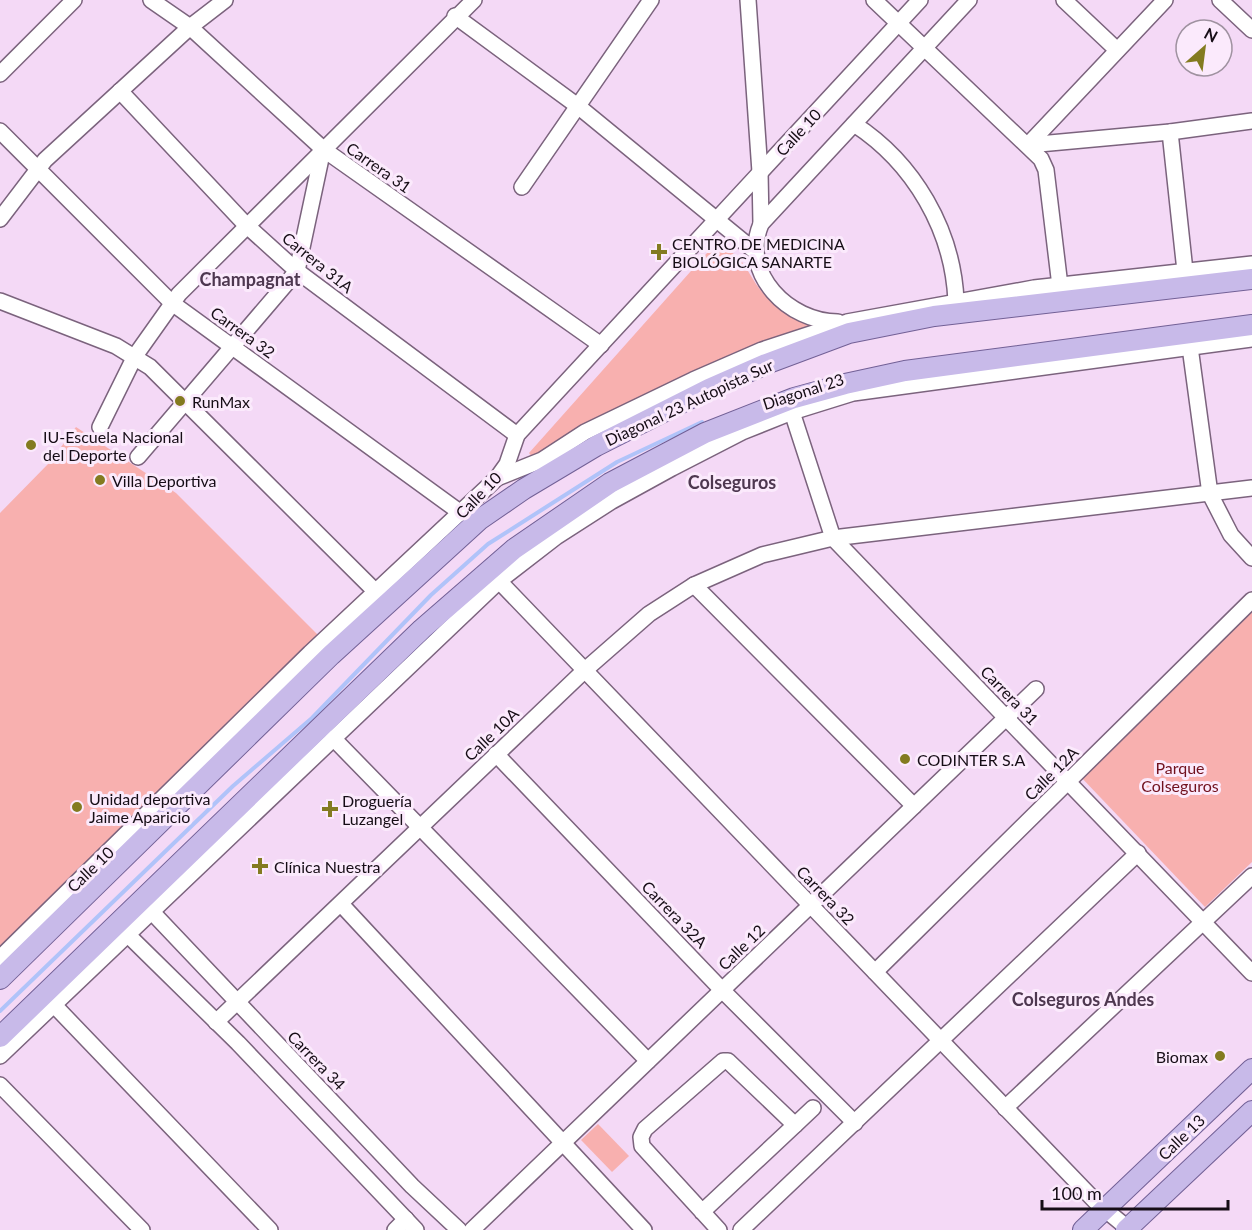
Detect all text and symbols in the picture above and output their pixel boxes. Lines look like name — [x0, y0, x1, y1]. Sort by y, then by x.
north arrow — [1174, 18, 1234, 78]
text: N — [1201, 23, 1221, 46]
street label: Calle 10 — [772, 105, 824, 159]
street label: Carrera 31 — [343, 138, 415, 196]
street label: Carrera 31A — [279, 228, 357, 296]
place label: CENTRO DE MEDICINA BIOLÓGICA SANARTE — [672, 234, 845, 271]
marker: CENTRO DE MEDICINA BIOLÓGICA SANARTE — [650, 243, 668, 261]
district label: Champagnat — [200, 268, 301, 290]
street label: Carrera 32 — [207, 302, 279, 362]
street label: Diagonal 23 Autopista Sur — [602, 355, 776, 449]
street label: Diagonal 23 — [760, 369, 846, 413]
place label: RunMax — [192, 392, 250, 411]
marker: RunMax — [173, 394, 187, 408]
place label: IU-Escuela Nacional del Deporte — [43, 427, 183, 464]
marker: IU-Escuela Nacional del Deporte — [24, 438, 38, 452]
street label: Calle 10 — [451, 468, 505, 522]
place label: Villa Deportiva — [112, 471, 217, 490]
district label: Colseguros — [688, 471, 776, 493]
marker: Villa Deportiva — [93, 473, 107, 487]
street label: Carrera 31 — [977, 662, 1043, 728]
street label: Calle 10A — [460, 703, 522, 765]
street label: Calle 12A — [1020, 742, 1082, 804]
place label: CODINTER S.A — [917, 750, 1025, 769]
marker: CODINTER S.A — [898, 752, 912, 766]
park label: Parque Colseguros — [1141, 758, 1219, 795]
place label: Unidad deportiva Jaime Aparicio — [89, 789, 210, 826]
place label: Droguería Luzangel — [342, 791, 412, 828]
marker: Unidad deportiva Jaime Aparicio — [70, 800, 84, 814]
marker: Droguería Luzangel — [323, 802, 337, 816]
street label: Calle 10 — [63, 842, 117, 896]
marker: Clínica Nuestra — [251, 857, 269, 875]
place label: Clínica Nuestra — [274, 857, 381, 876]
street label: Carrera 32 — [793, 862, 859, 928]
street label: Carrera 32A — [638, 877, 712, 951]
street label: Calle 12 — [714, 920, 768, 974]
district label: Colseguros Andes — [1012, 988, 1154, 1010]
street label: Carrera 34 — [284, 1027, 350, 1093]
place label: Biomax — [1156, 1047, 1208, 1066]
marker: Biomax — [1213, 1049, 1227, 1063]
street label: Calle 13 — [1154, 1110, 1208, 1164]
scale bar — [1042, 1173, 1228, 1211]
text: 100 m — [1051, 1182, 1102, 1204]

